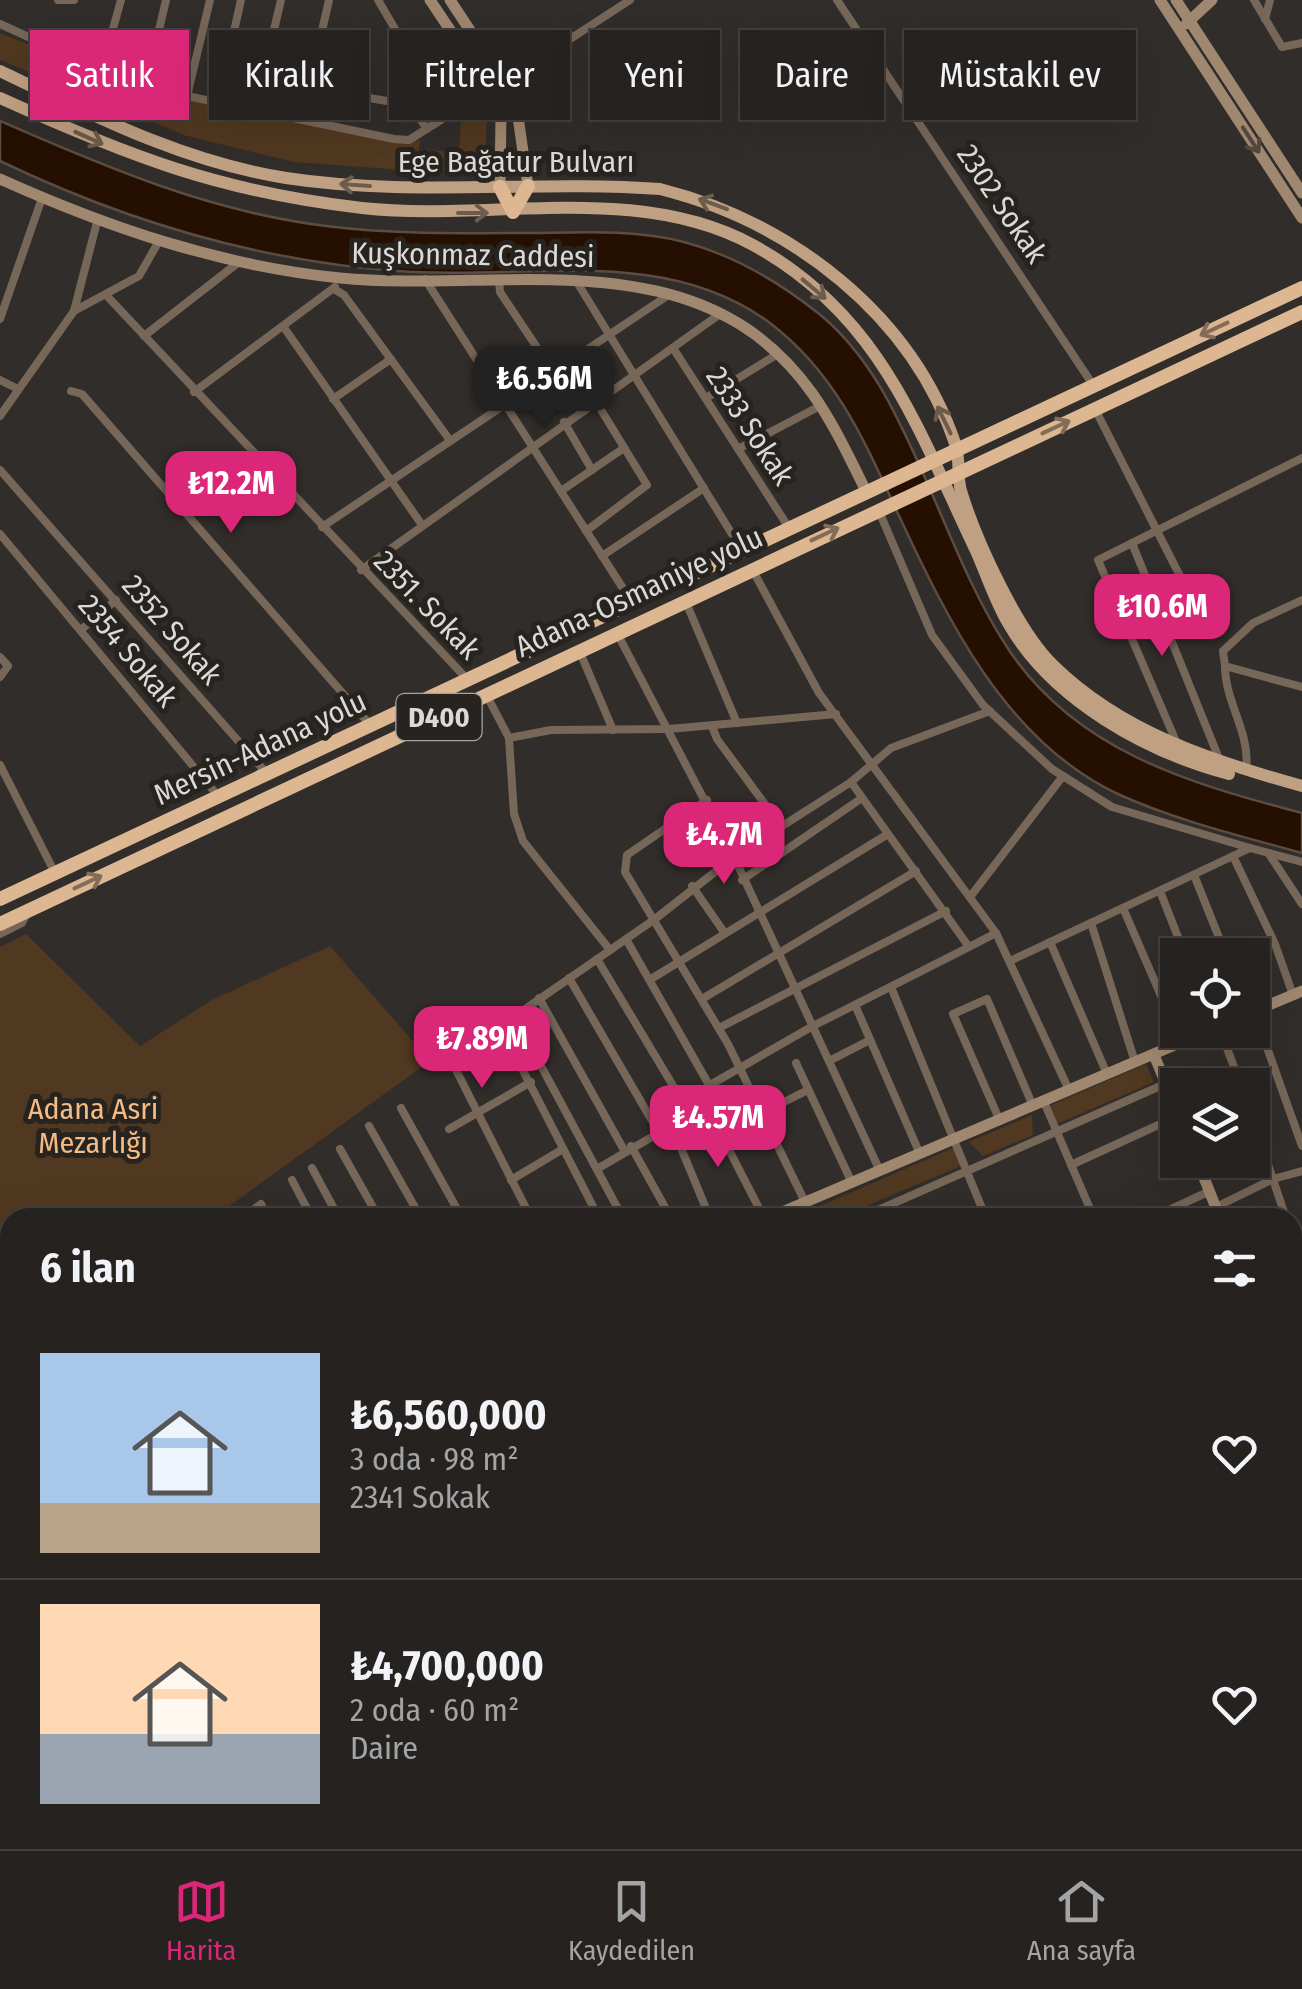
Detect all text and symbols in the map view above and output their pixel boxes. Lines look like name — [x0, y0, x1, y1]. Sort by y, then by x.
chip: Satılık — [30, 30, 189, 120]
chip: Kiralık — [209, 30, 369, 120]
chip: Filtreler — [389, 30, 570, 120]
chip: Yeni — [590, 30, 720, 120]
chip: Daire — [740, 30, 884, 120]
chip: Müstakil ev — [904, 30, 1136, 120]
one-way arrow — [1241, 126, 1262, 154]
one-way arrow — [73, 130, 104, 148]
street label: 2302 Sokak — [949, 138, 1055, 270]
street label: Ege Bağatur Bulvarı — [398, 144, 634, 180]
one-way arrow — [340, 175, 372, 194]
one-way arrow — [698, 194, 729, 212]
one-way arrow — [456, 204, 489, 222]
street label: Kuşkonmaz Caddesi — [351, 235, 595, 275]
one-way arrow — [800, 278, 826, 300]
one-way arrow — [1199, 321, 1229, 340]
pin: ₺6.56M — [463, 346, 625, 431]
text: ₺6.56M — [496, 359, 592, 397]
street label: 2333 Sokak — [698, 360, 802, 492]
one-way arrow — [933, 406, 952, 436]
one-way arrow — [1040, 416, 1070, 435]
pin: ₺12.2M — [150, 451, 312, 536]
text: ₺12.2M — [187, 464, 275, 502]
street label: Adana-Osmaniye yolu — [510, 519, 768, 665]
one-way arrow — [809, 524, 839, 543]
street label: 2351. Sokak — [366, 543, 488, 667]
street label: 2352 Sokak — [115, 568, 229, 692]
pin: ₺10.6M — [1081, 574, 1243, 659]
text: ₺10.6M — [1116, 587, 1208, 625]
street label: 2354 Sokak — [71, 588, 185, 714]
street label: Mersin-Adana yolu — [148, 683, 372, 813]
road number: D400 — [396, 694, 482, 740]
pin: ₺4.7M — [654, 802, 794, 887]
text: ₺4.7M — [686, 815, 763, 853]
one-way arrow — [72, 872, 102, 891]
map controls — [1160, 938, 1270, 1178]
button: locate — [1160, 938, 1270, 1048]
pin: ₺7.89M — [401, 1006, 563, 1091]
text: ₺7.89M — [436, 1019, 528, 1057]
button: layers — [1160, 1068, 1270, 1178]
pin: ₺4.57M — [637, 1085, 799, 1170]
park label: Adana Asri Mezarlığı — [28, 1091, 158, 1161]
text: ₺4.57M — [672, 1098, 764, 1136]
icon: filters — [1207, 1241, 1262, 1296]
text: 6 ilan — [40, 1243, 136, 1293]
text: ₺6,560,000 — [350, 1390, 547, 1440]
icon: home — [120, 1393, 240, 1513]
icon: heart — [1207, 1426, 1262, 1481]
text: 3 oda · 98 m² — [350, 1440, 519, 1478]
text: 2341 Sokak — [350, 1478, 490, 1516]
text: ₺4,700,000 — [350, 1641, 544, 1691]
icon: home — [120, 1644, 240, 1764]
icon: heart — [1207, 1677, 1262, 1732]
text: 2 oda · 60 m² — [350, 1691, 519, 1729]
text: Daire — [350, 1729, 418, 1767]
tab: Harita — [166, 1874, 236, 1967]
tab: Kaydedilen — [568, 1874, 695, 1967]
tab: Ana sayfa — [1027, 1874, 1136, 1967]

